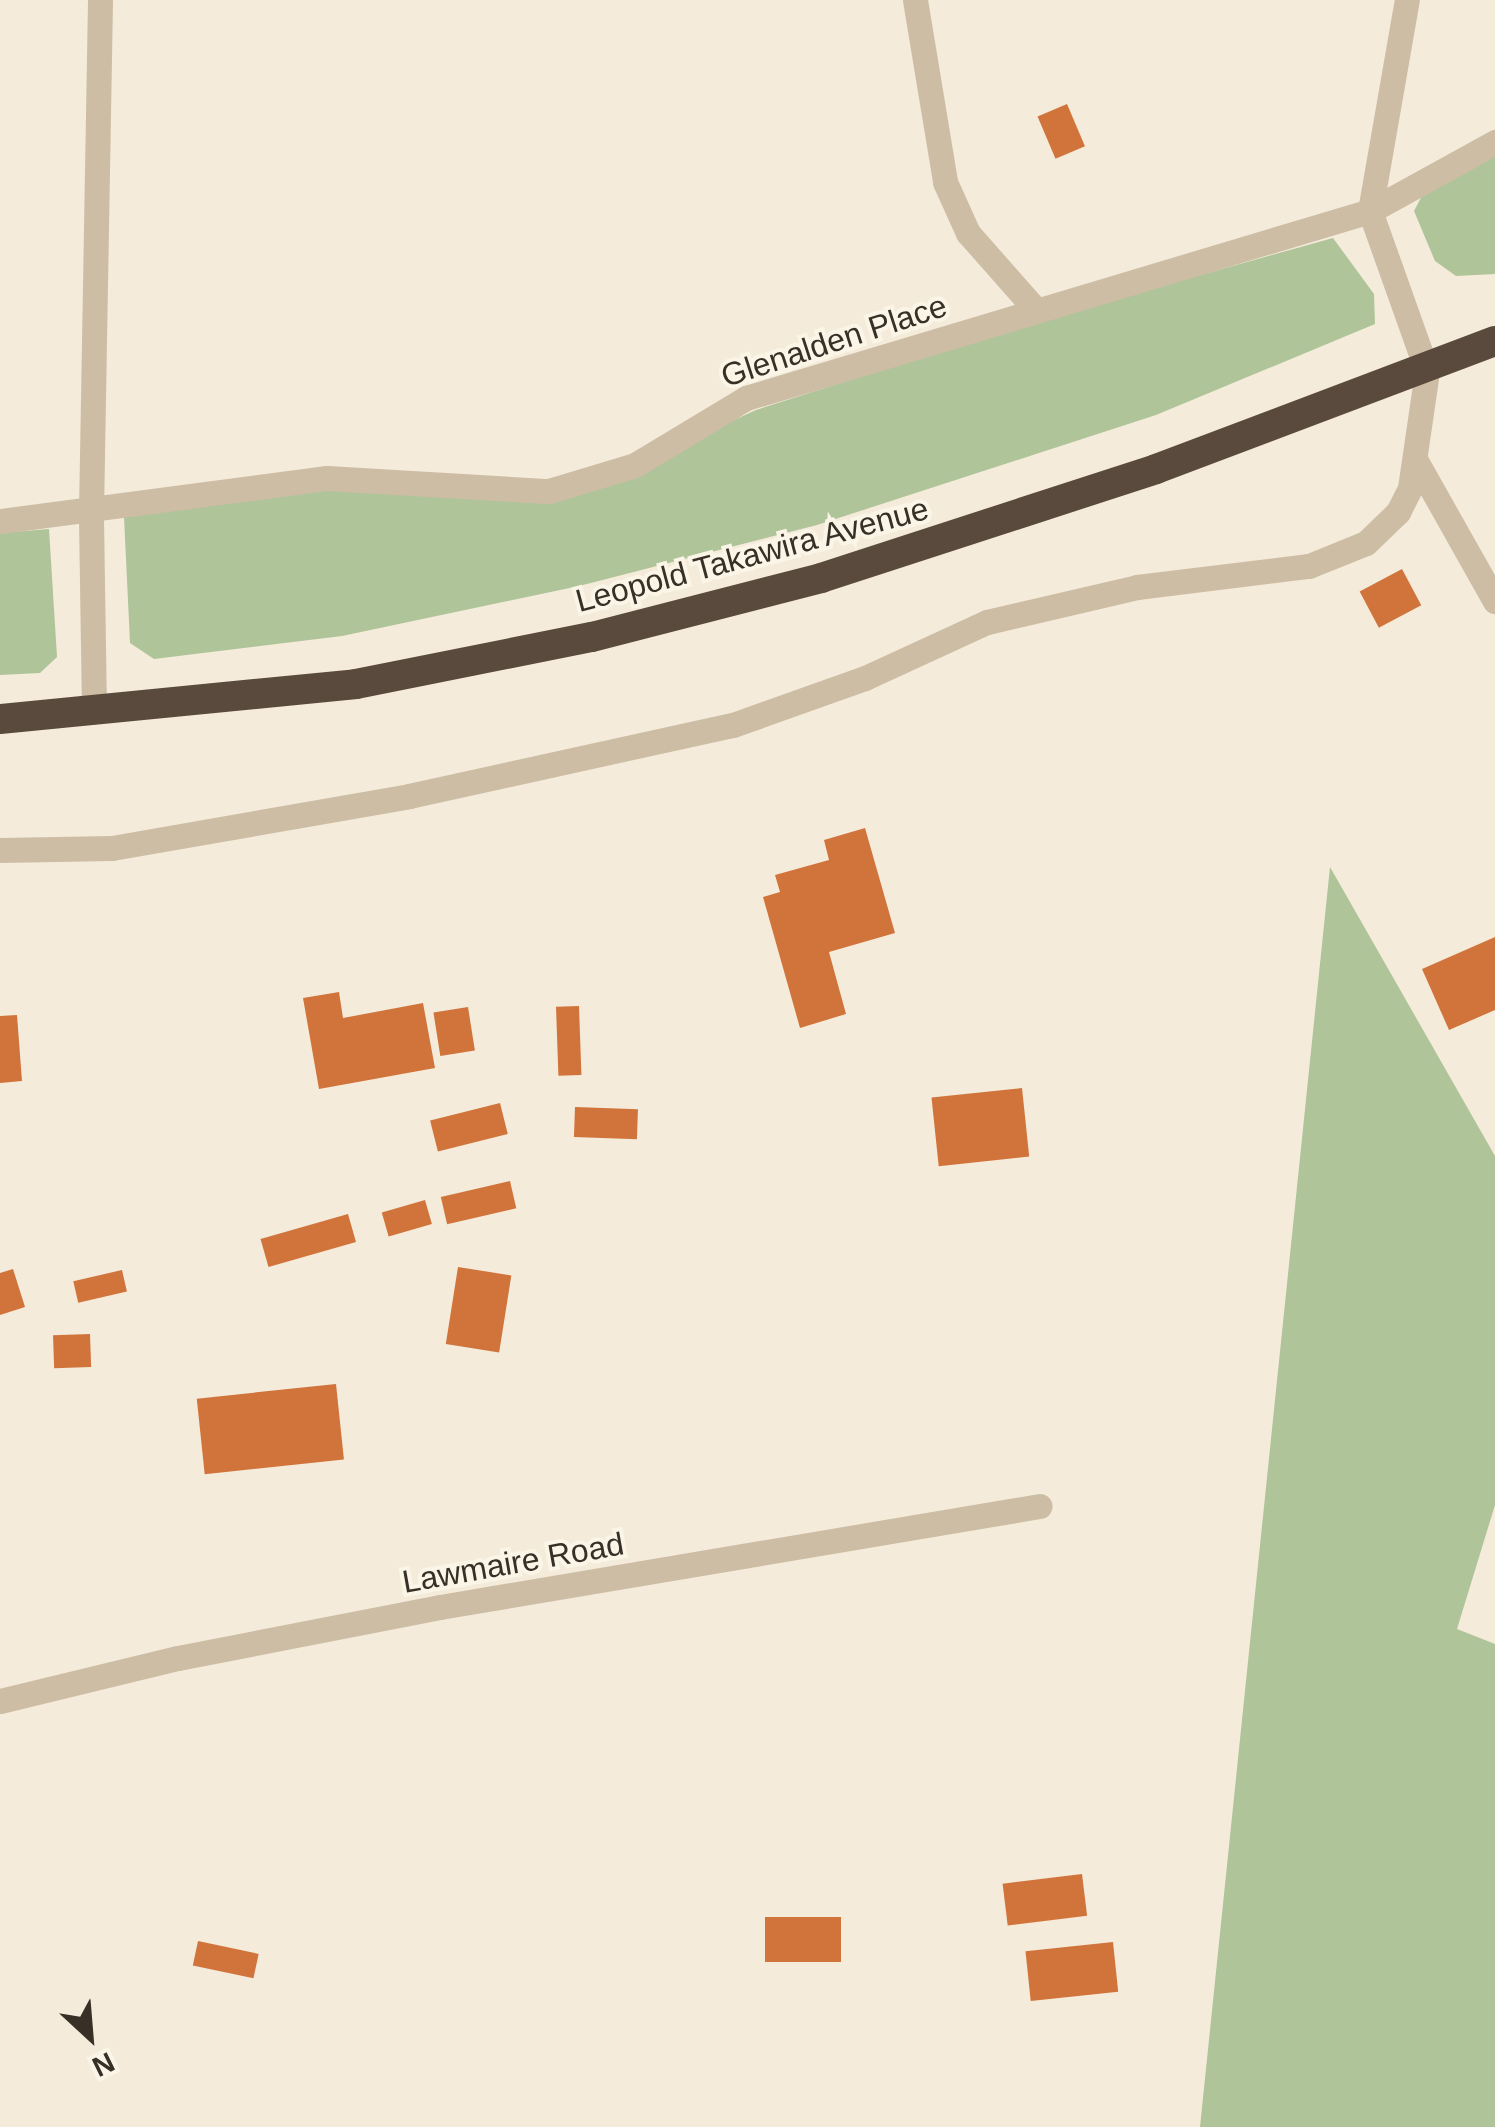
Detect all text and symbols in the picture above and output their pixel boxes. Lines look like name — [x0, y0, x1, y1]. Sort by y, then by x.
street label: Glenalden Place — [716, 286, 952, 396]
street label: Leopold Takawira Avenue — [570, 489, 934, 621]
street label: Lawmaire Road — [399, 1525, 627, 1601]
north arrow — [40, 1987, 140, 2087]
text: N — [87, 2046, 119, 2083]

